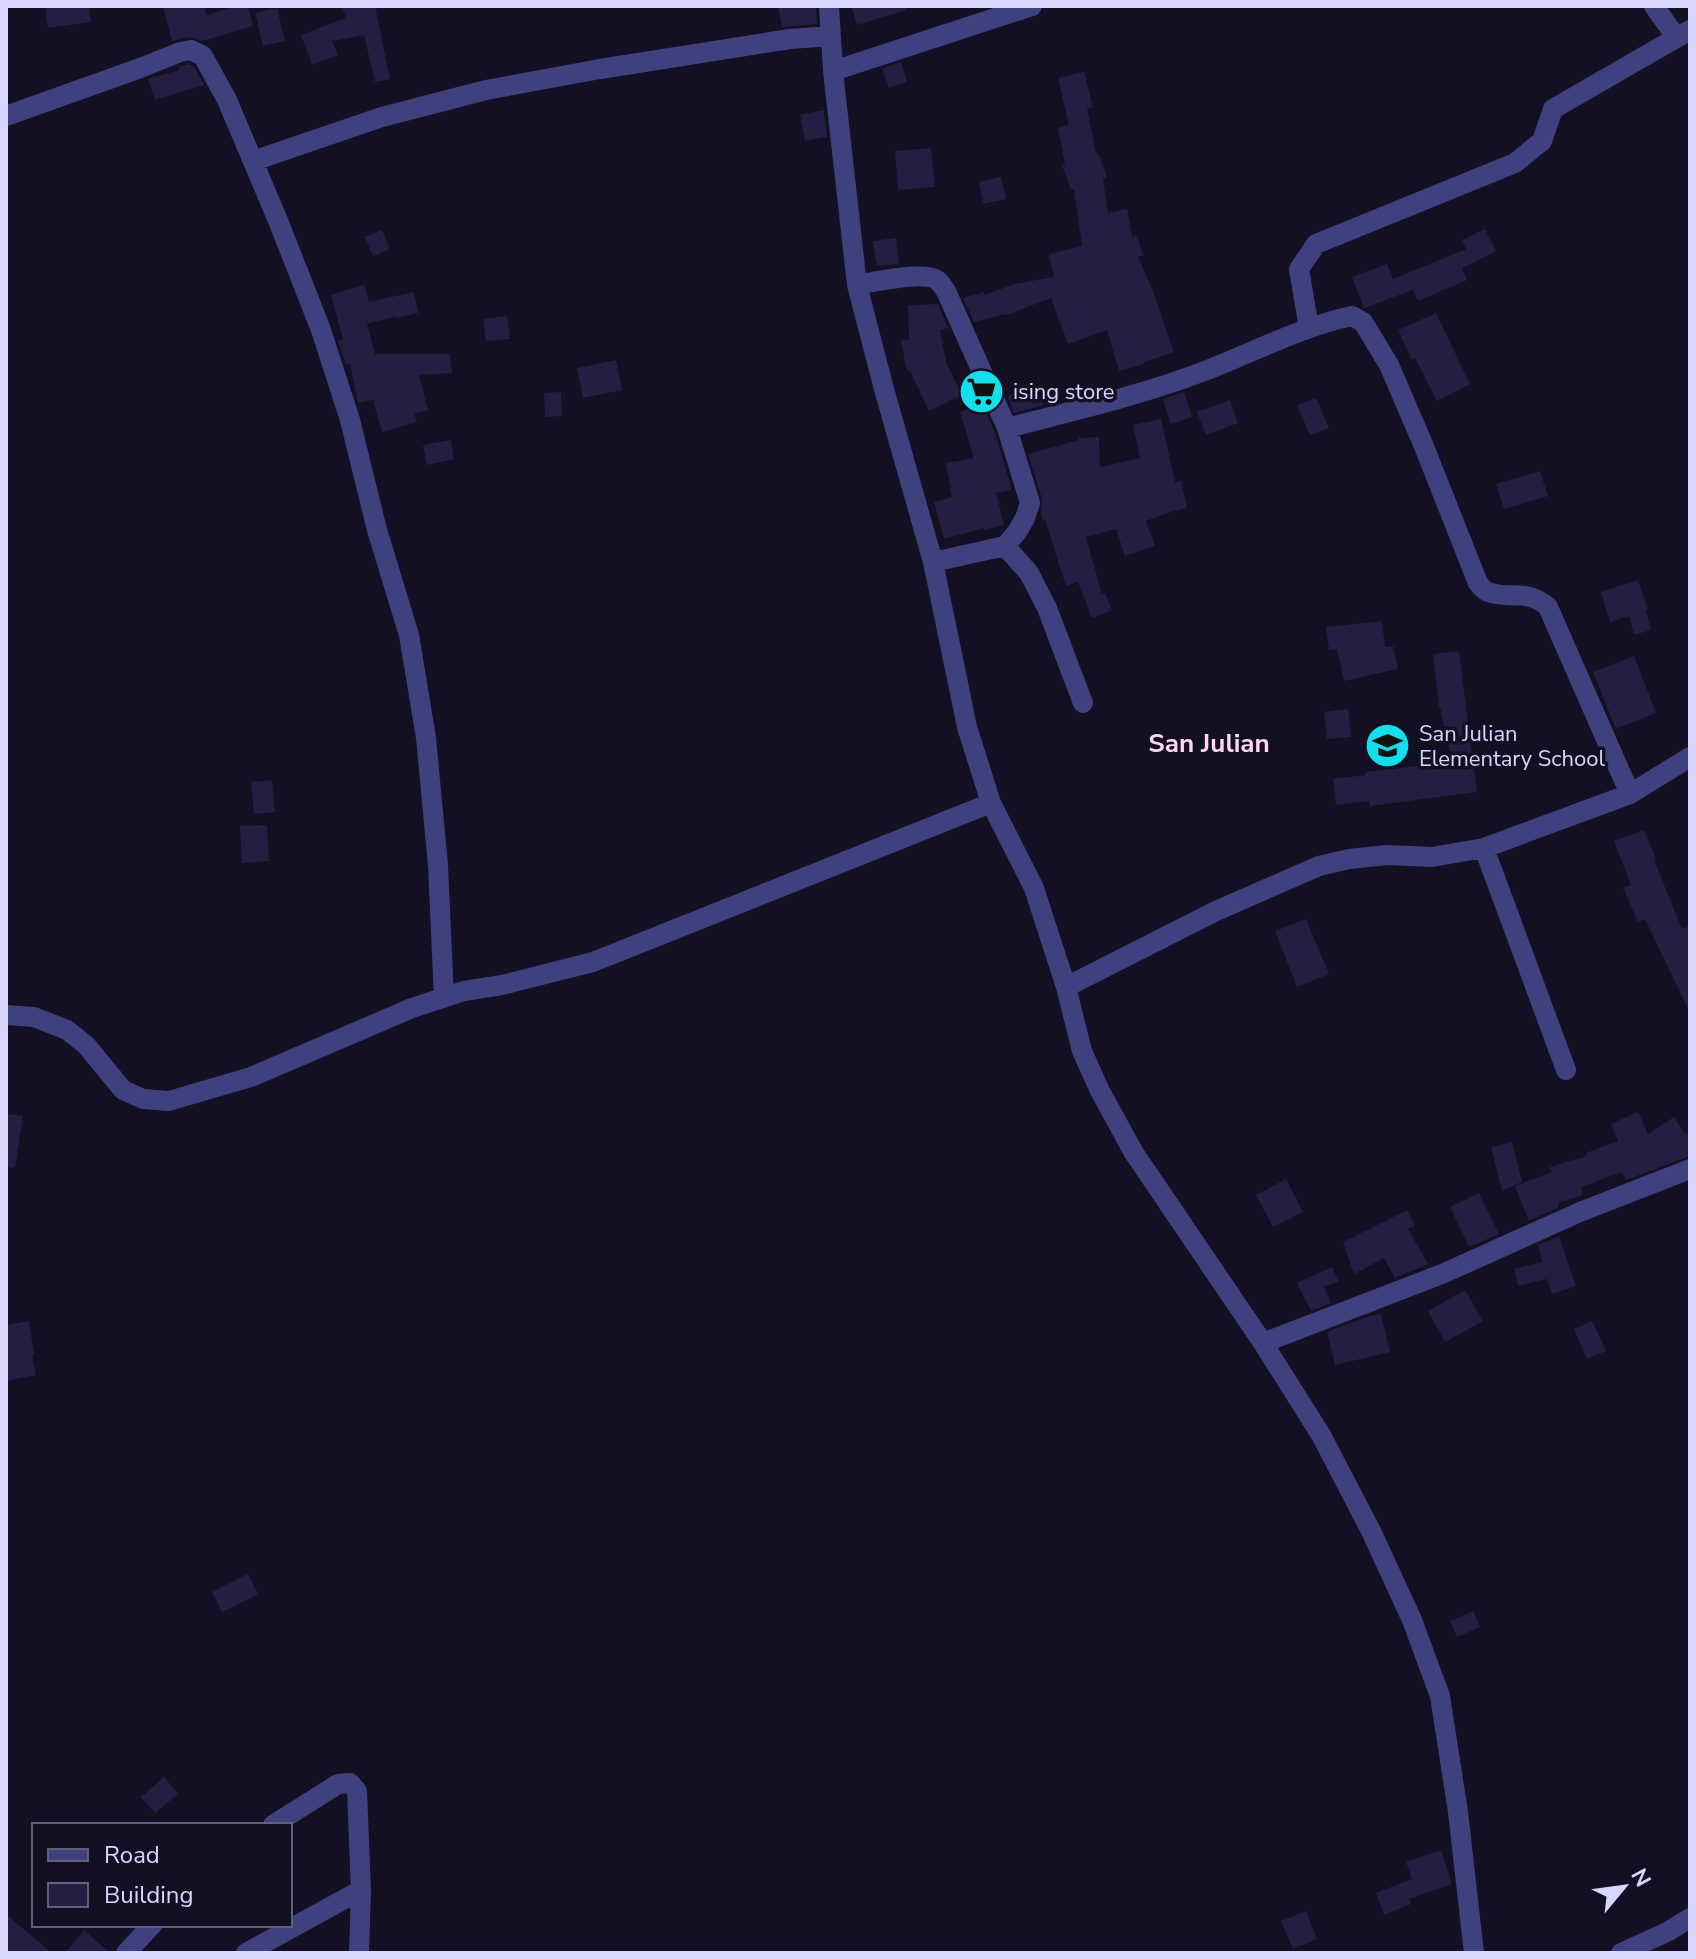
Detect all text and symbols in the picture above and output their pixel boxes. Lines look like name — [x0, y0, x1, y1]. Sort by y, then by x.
supermarket icon: ising store — [958, 367, 1006, 415]
place label: ising store — [1013, 377, 1115, 407]
place label: San Julian Elementary School — [1419, 719, 1605, 774]
school or university icon: San Julian Elementary School — [1364, 722, 1412, 770]
district label: San Julian — [1148, 726, 1270, 761]
legend — [32, 1823, 292, 1927]
text: Road — [104, 1839, 160, 1871]
north arrow — [1584, 1847, 1664, 1927]
text: N — [1624, 1863, 1658, 1892]
text: Building — [104, 1879, 194, 1911]

